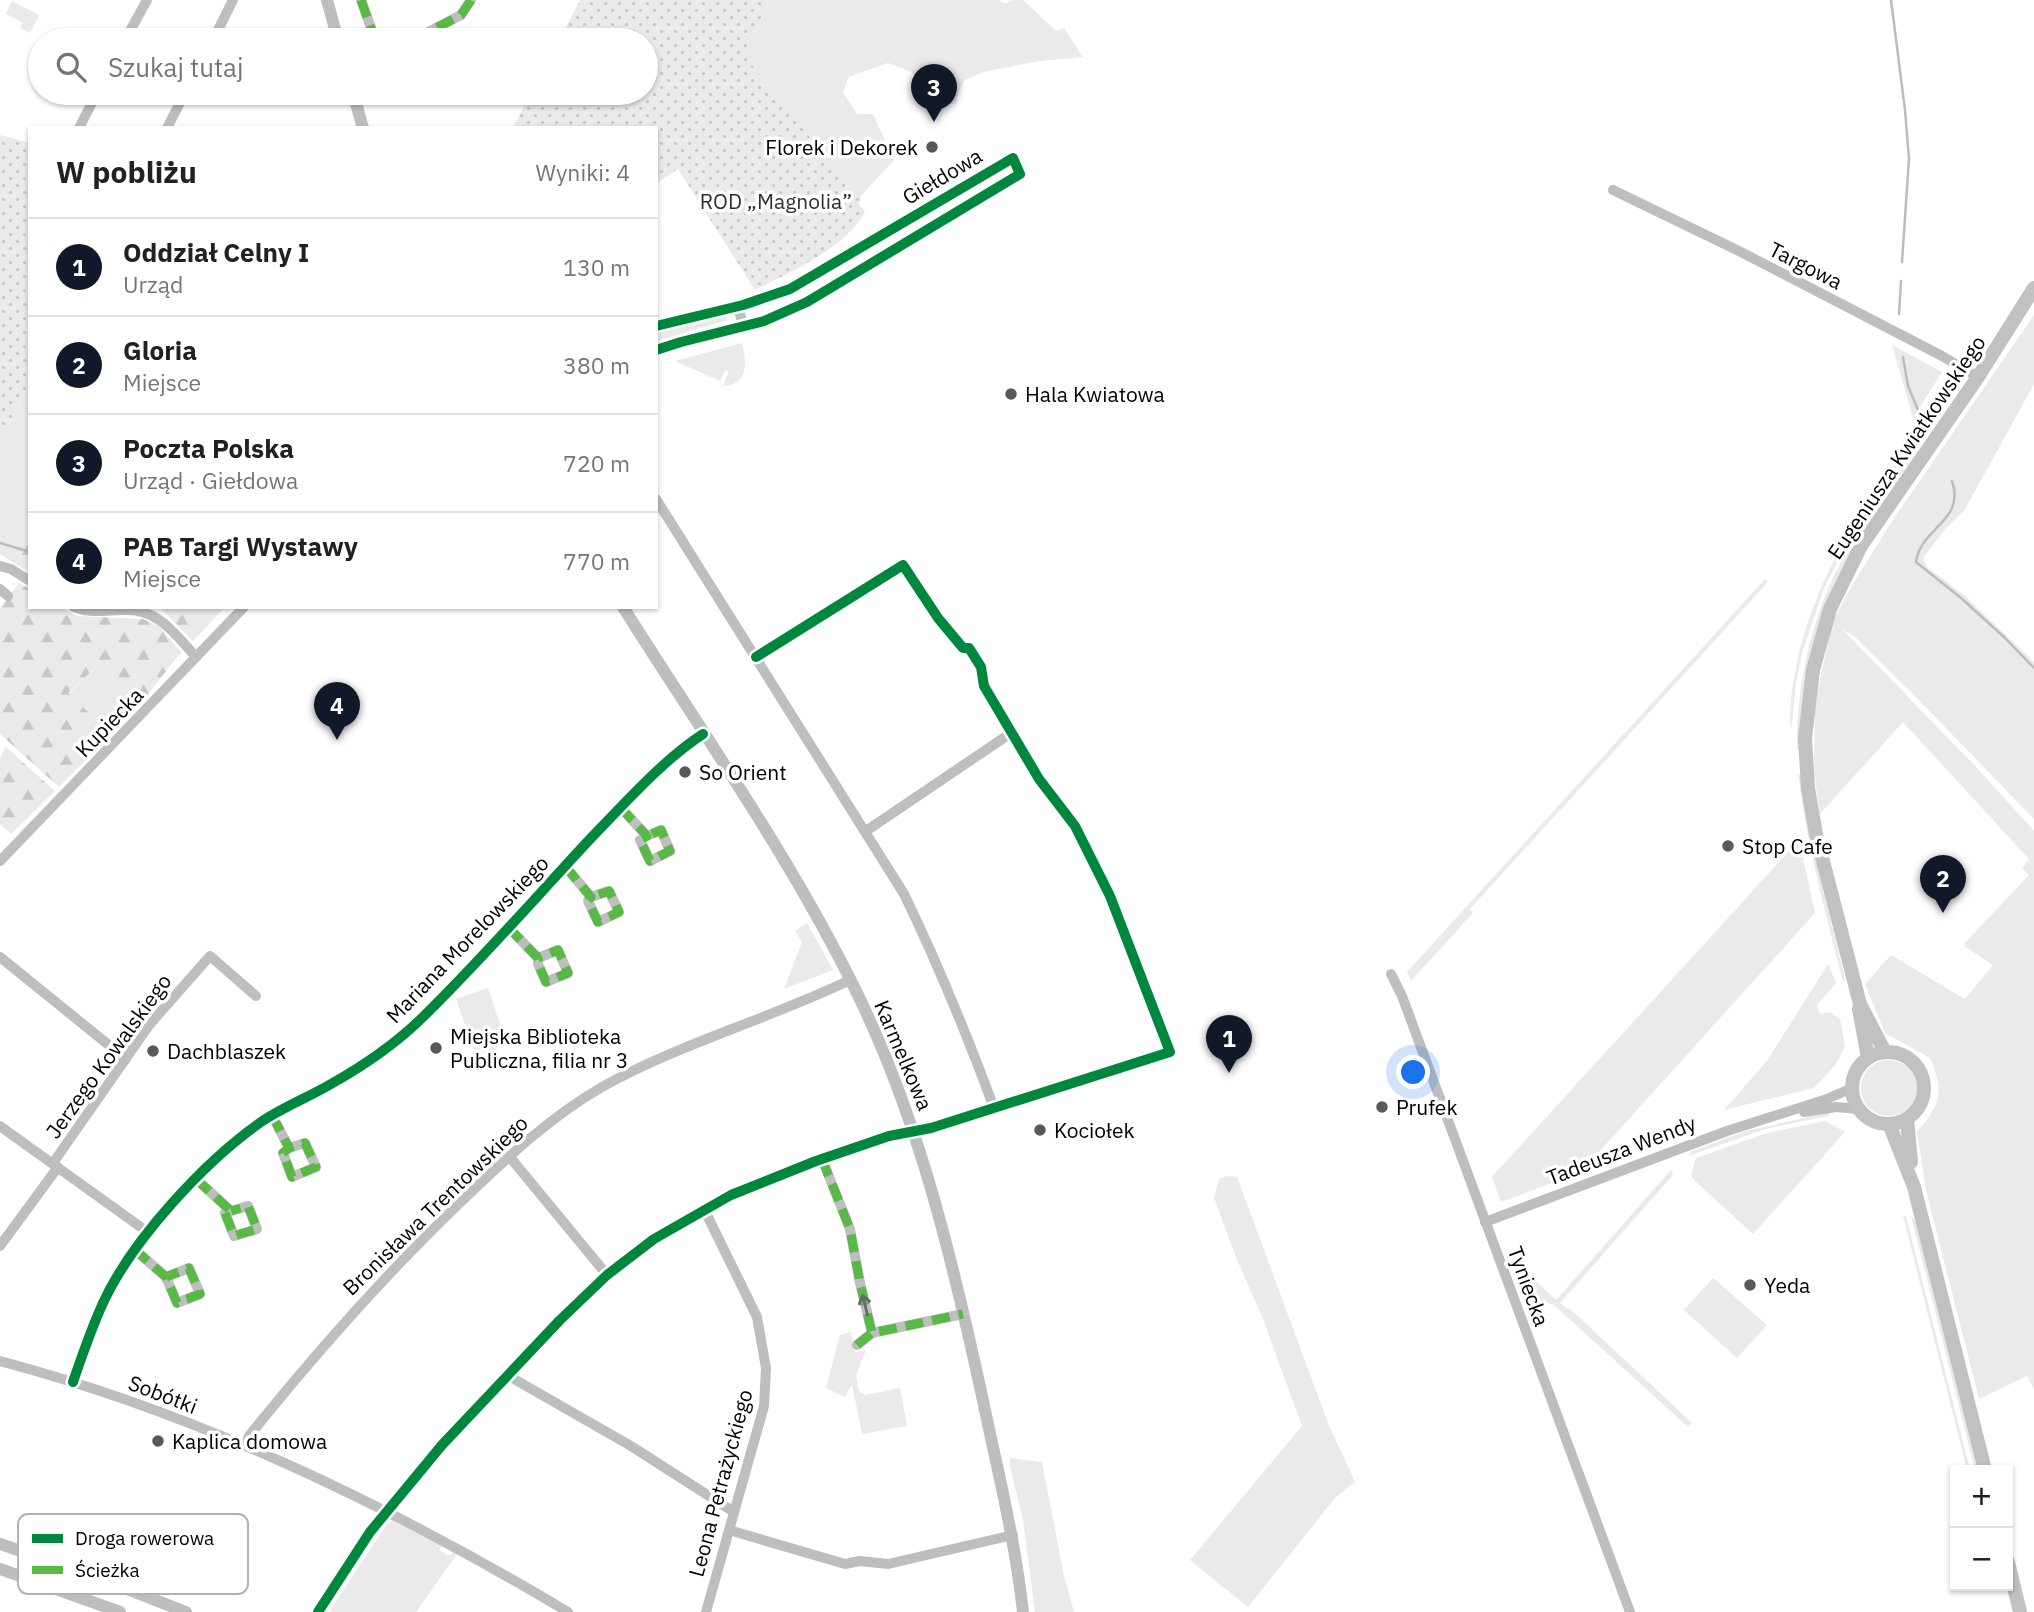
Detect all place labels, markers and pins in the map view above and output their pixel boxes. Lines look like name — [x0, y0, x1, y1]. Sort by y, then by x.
pin: 3 — [911, 64, 957, 122]
place label: Florek i Dekorek — [765, 133, 918, 161]
marker: Florek i Dekorek — [924, 139, 940, 155]
place label: Hala Kwiatowa — [1025, 380, 1165, 408]
marker: Hala Kwiatowa — [1003, 386, 1019, 402]
pin: 4 — [314, 682, 360, 740]
place label: So Orient — [699, 758, 787, 786]
marker: So Orient — [677, 764, 693, 780]
place label: Stop Cafe — [1742, 832, 1833, 860]
marker: Stop Cafe — [1720, 838, 1736, 854]
pin: 2 — [1920, 855, 1966, 913]
pin: 1 — [1206, 1015, 1252, 1073]
place label: Miejska Biblioteka Publiczna, filia nr 3 — [450, 1022, 628, 1074]
place label: Dachblaszek — [167, 1037, 286, 1065]
marker: Miejska Biblioteka Publiczna, filia nr 3 — [428, 1040, 444, 1056]
marker: Dachblaszek — [145, 1043, 161, 1059]
place label: Prufek — [1396, 1093, 1457, 1121]
marker: Prufek — [1374, 1099, 1390, 1115]
place label: Kociołek — [1054, 1116, 1135, 1144]
marker: Kociołek — [1032, 1122, 1048, 1138]
place label: Yeda — [1764, 1271, 1810, 1299]
marker: Yeda — [1742, 1277, 1758, 1293]
place label: Kaplica domowa — [172, 1427, 327, 1455]
marker: Kaplica domowa — [150, 1433, 166, 1449]

